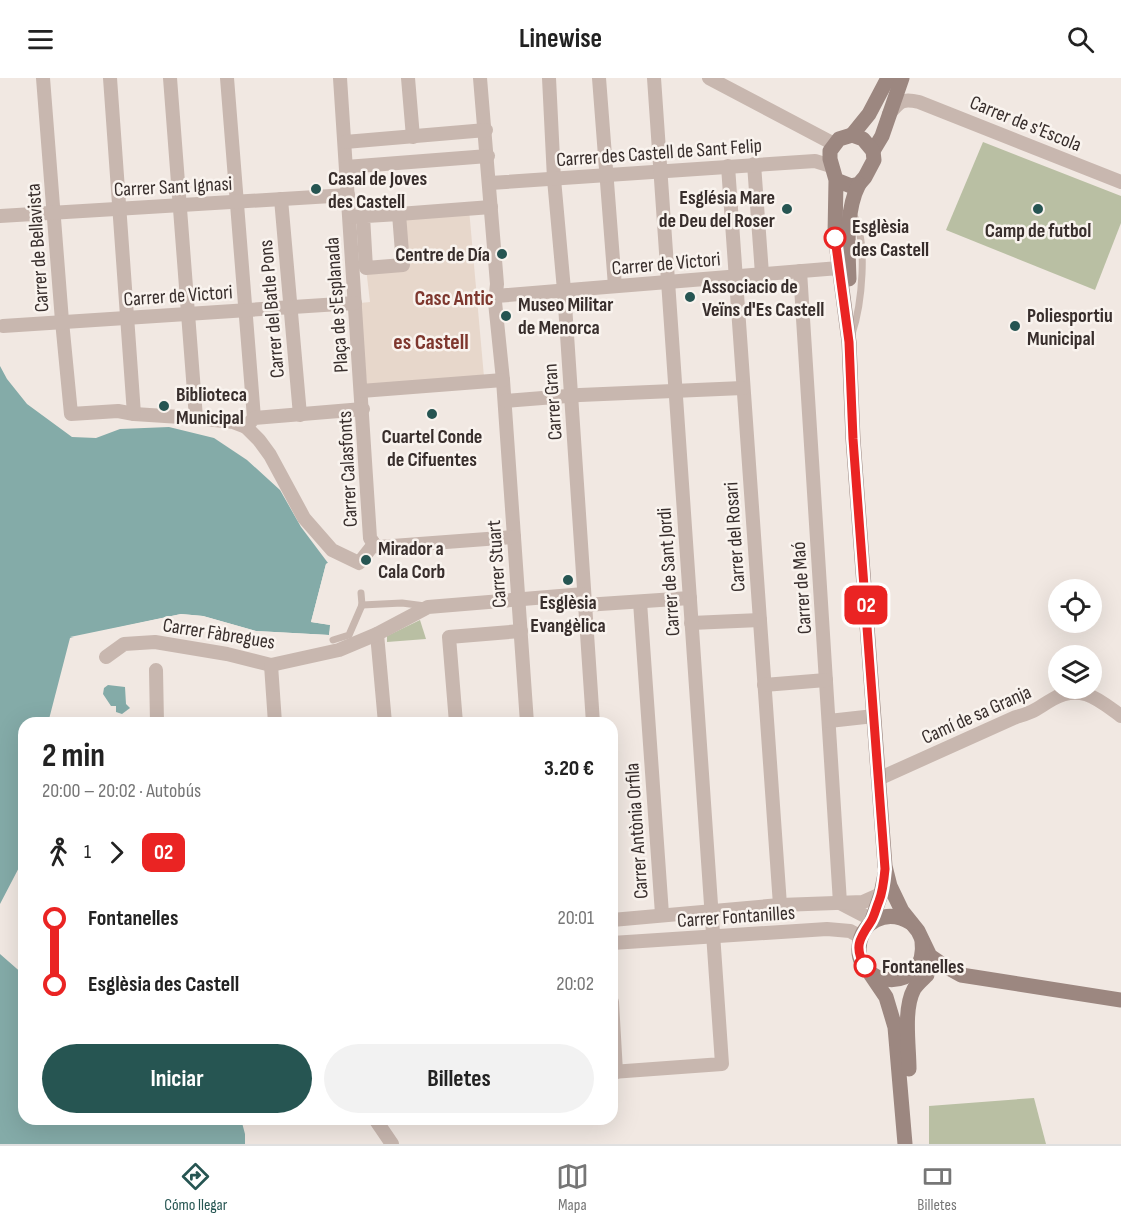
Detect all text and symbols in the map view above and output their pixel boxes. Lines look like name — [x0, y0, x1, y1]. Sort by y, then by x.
icon: menu — [24, 23, 57, 56]
text: Linewise — [519, 23, 602, 55]
icon: search — [1064, 23, 1097, 56]
street label: Carrer de s'Escola — [966, 91, 1085, 157]
street label: Carrer des Castell de Sant Felip — [555, 134, 763, 172]
place label: Casal de Joves des Castell — [328, 167, 427, 214]
street label: Carrer Sant Ignasi — [113, 172, 233, 202]
marker: Casal de Joves des Castell — [309, 182, 323, 196]
street label: Carrer de Bellavista — [22, 183, 54, 313]
place label: Església Mare de Deu del Roser — [659, 186, 775, 233]
marker: Església Mare de Deu del Roser — [780, 202, 794, 216]
marker: Camp de futbol — [1031, 202, 1045, 216]
place label: Esglèsia des Castell — [852, 215, 929, 262]
place label: Camp de futbol — [985, 219, 1091, 243]
marker: Esglèsia des Castell — [824, 227, 846, 249]
street label: Plaça de s'Esplanada — [320, 236, 354, 373]
street label: Carrer del Batle Pons — [254, 239, 290, 379]
place label: Centre de Día — [395, 243, 490, 267]
marker: Centre de Día — [495, 247, 509, 261]
street label: Carrer de Victori — [611, 247, 721, 281]
place label: Associacio de Veïns d'Es Castell — [701, 275, 824, 322]
street label: Carrer de Victori — [123, 280, 233, 312]
district label: Casc Antic — [414, 286, 494, 311]
marker: Associacio de Veïns d'Es Castell — [683, 290, 697, 304]
place label: Museo Militar de Menorca — [518, 293, 614, 340]
place label: Poliesportiu Municipal — [1027, 304, 1113, 351]
marker: Museo Militar de Menorca — [499, 309, 513, 323]
marker: Poliesportiu Municipal — [1008, 319, 1022, 333]
district label: es Castell — [393, 329, 469, 356]
street label: Carrer Gran — [538, 363, 568, 441]
place label: Biblioteca Municipal — [176, 383, 247, 430]
marker: Biblioteca Municipal — [157, 399, 171, 413]
marker: Cuartel Conde de Cifuentes — [425, 407, 439, 421]
street label: Carrer Calasfonts — [333, 410, 363, 528]
place label: Cuartel Conde de Cifuentes — [382, 425, 482, 472]
street label: Carrer del Rosari — [719, 481, 751, 593]
street label: Carrer de Sant Jordi — [653, 507, 685, 637]
street label: Carrer Stuart — [482, 519, 512, 609]
place label: Mirador a Cala Corb — [378, 537, 445, 584]
street label: Carrer de Maó — [787, 541, 817, 635]
marker: Mirador a Cala Corb — [359, 553, 373, 567]
marker: Esglèsia Evangèlica — [561, 573, 575, 587]
map controls — [1048, 579, 1102, 699]
button: locate — [1048, 579, 1102, 633]
line badge: 02 — [839, 586, 893, 624]
place label: Esglèsia Evangèlica — [530, 591, 606, 638]
text: 02 — [856, 593, 876, 618]
street label: Carrer Fàbregues — [161, 613, 277, 655]
button: layers — [1048, 645, 1102, 699]
street label: Camí de sa Granja — [918, 680, 1035, 750]
text: 2 min — [42, 736, 105, 776]
text: 3.20 € — [544, 755, 594, 782]
street label: Carrer Antònia Orfila — [620, 762, 654, 900]
text: 20:00 – 20:02 · Autobús — [42, 779, 201, 803]
icon: walk — [42, 836, 75, 869]
icon: forward — [100, 836, 133, 869]
text: 1 — [84, 840, 91, 864]
text: 02 — [154, 840, 173, 865]
street label: Carrer Fontanilles — [676, 901, 796, 933]
text: Fontanelles — [88, 905, 178, 932]
text: 20:01 — [557, 906, 594, 930]
marker: Fontanelles — [854, 955, 876, 977]
place label: Fontanelles — [882, 955, 965, 979]
text: Esglèsia des Castell — [88, 971, 239, 998]
text: 20:02 — [556, 972, 594, 996]
button: Iniciar — [42, 1044, 312, 1113]
button: Billetes — [324, 1044, 594, 1113]
tab: Cómo llegar — [164, 1160, 227, 1215]
tab: Mapa — [556, 1160, 589, 1215]
tab: Billetes — [917, 1160, 957, 1215]

